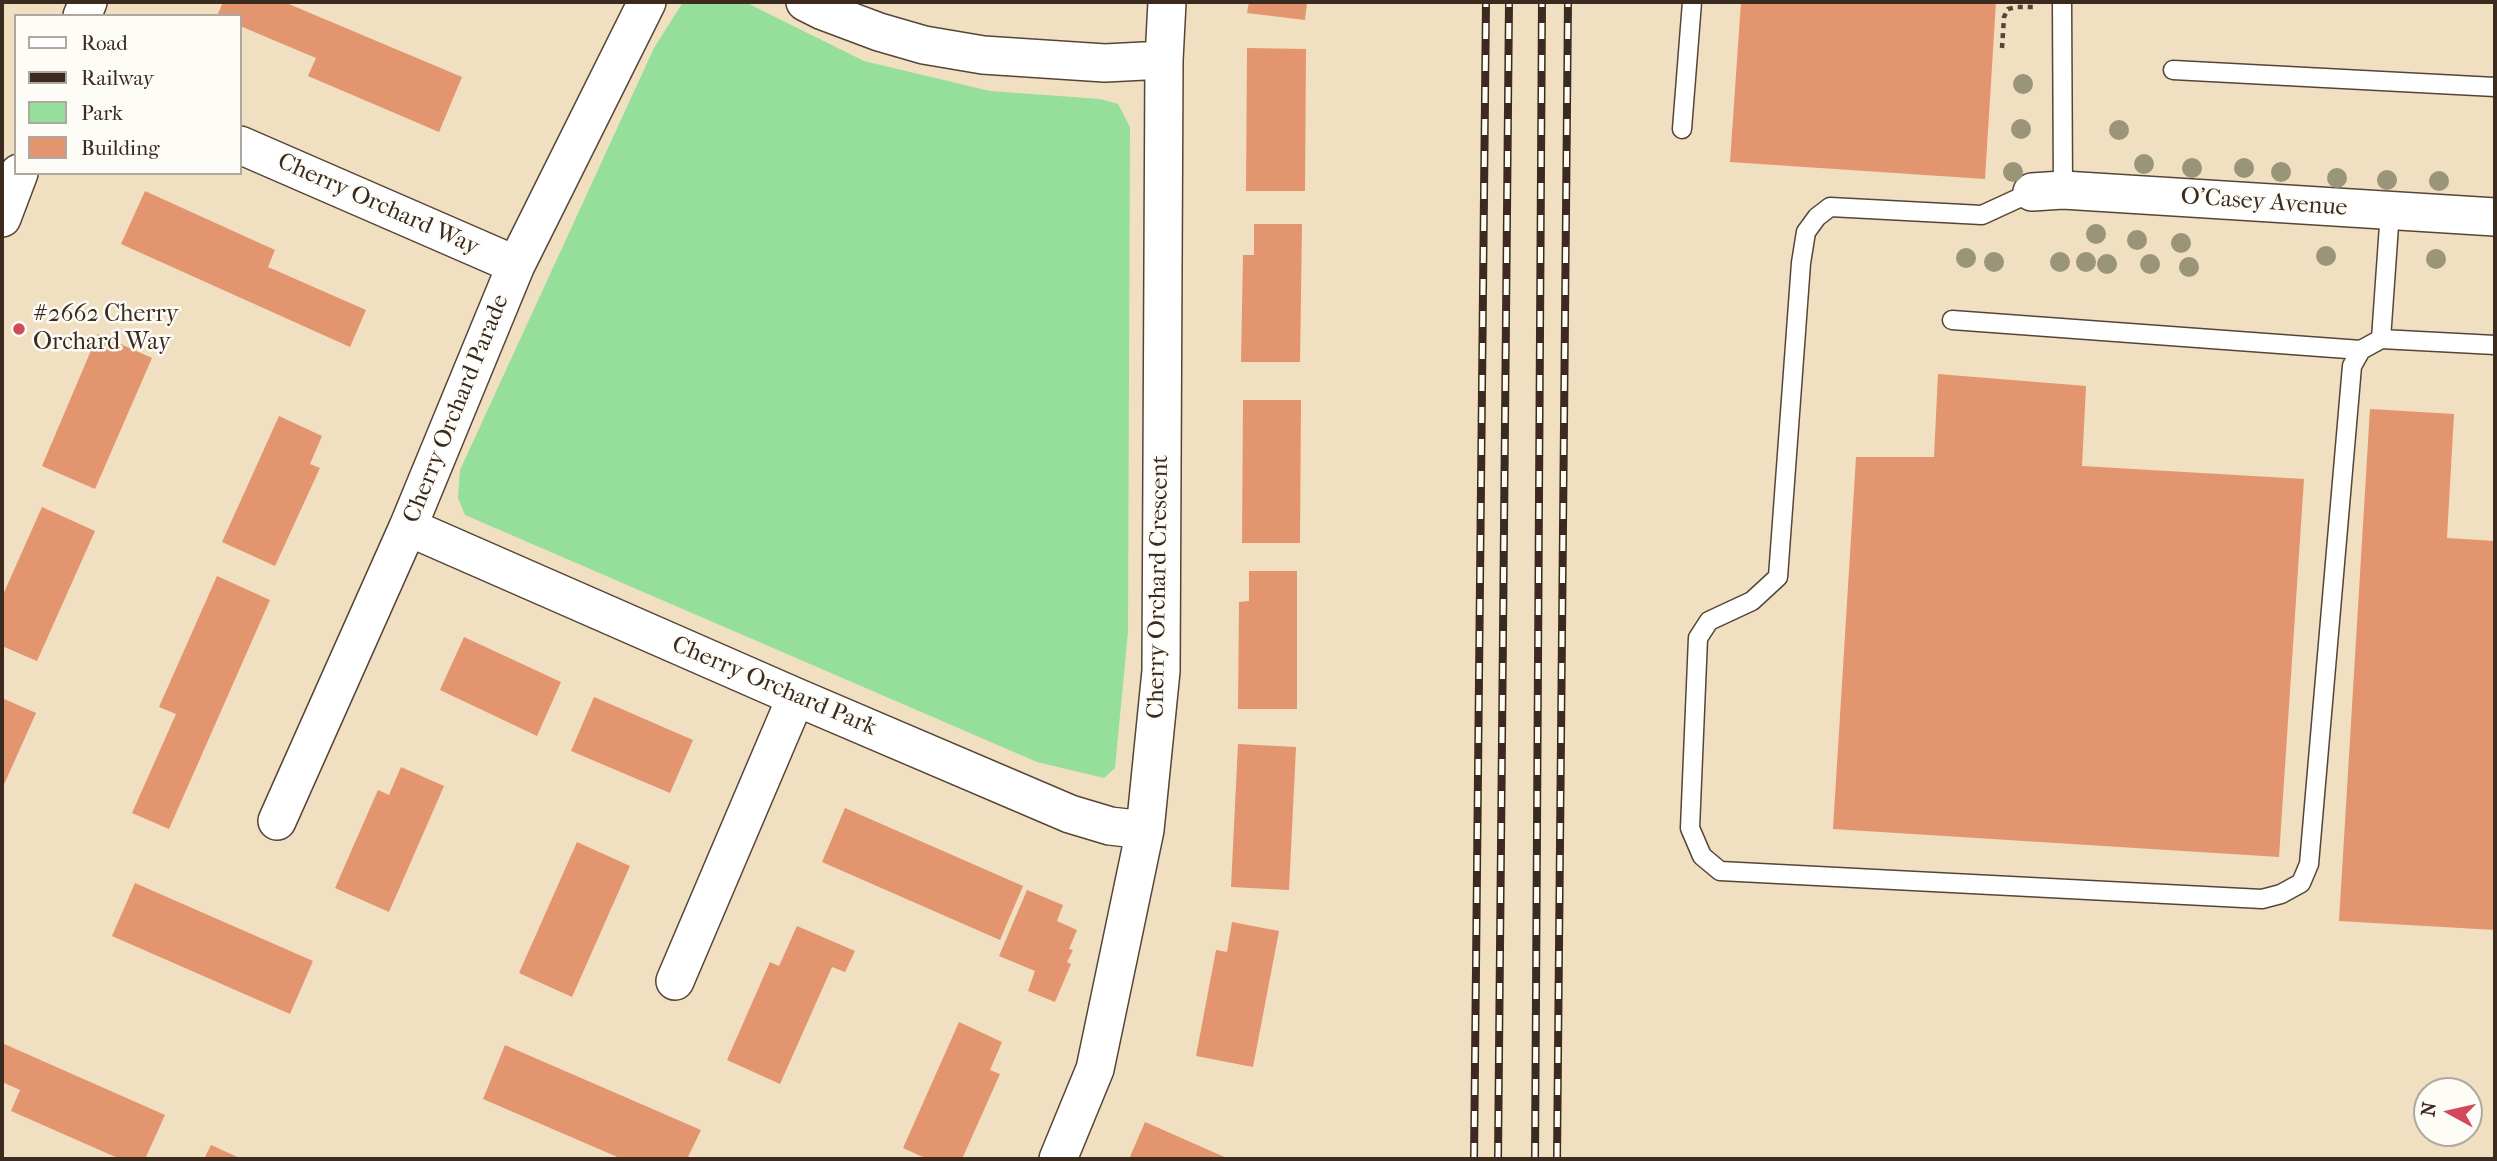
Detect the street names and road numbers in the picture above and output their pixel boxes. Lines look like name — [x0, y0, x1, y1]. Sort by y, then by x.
street label: Cherry Orchard Way — [273, 148, 483, 262]
street label: O'Casey Avenue — [2180, 183, 2348, 223]
street label: Cherry Orchard Parade — [398, 291, 516, 527]
street label: Cherry Orchard Crescent — [1142, 455, 1176, 719]
street label: Cherry Orchard Park — [667, 631, 881, 743]

